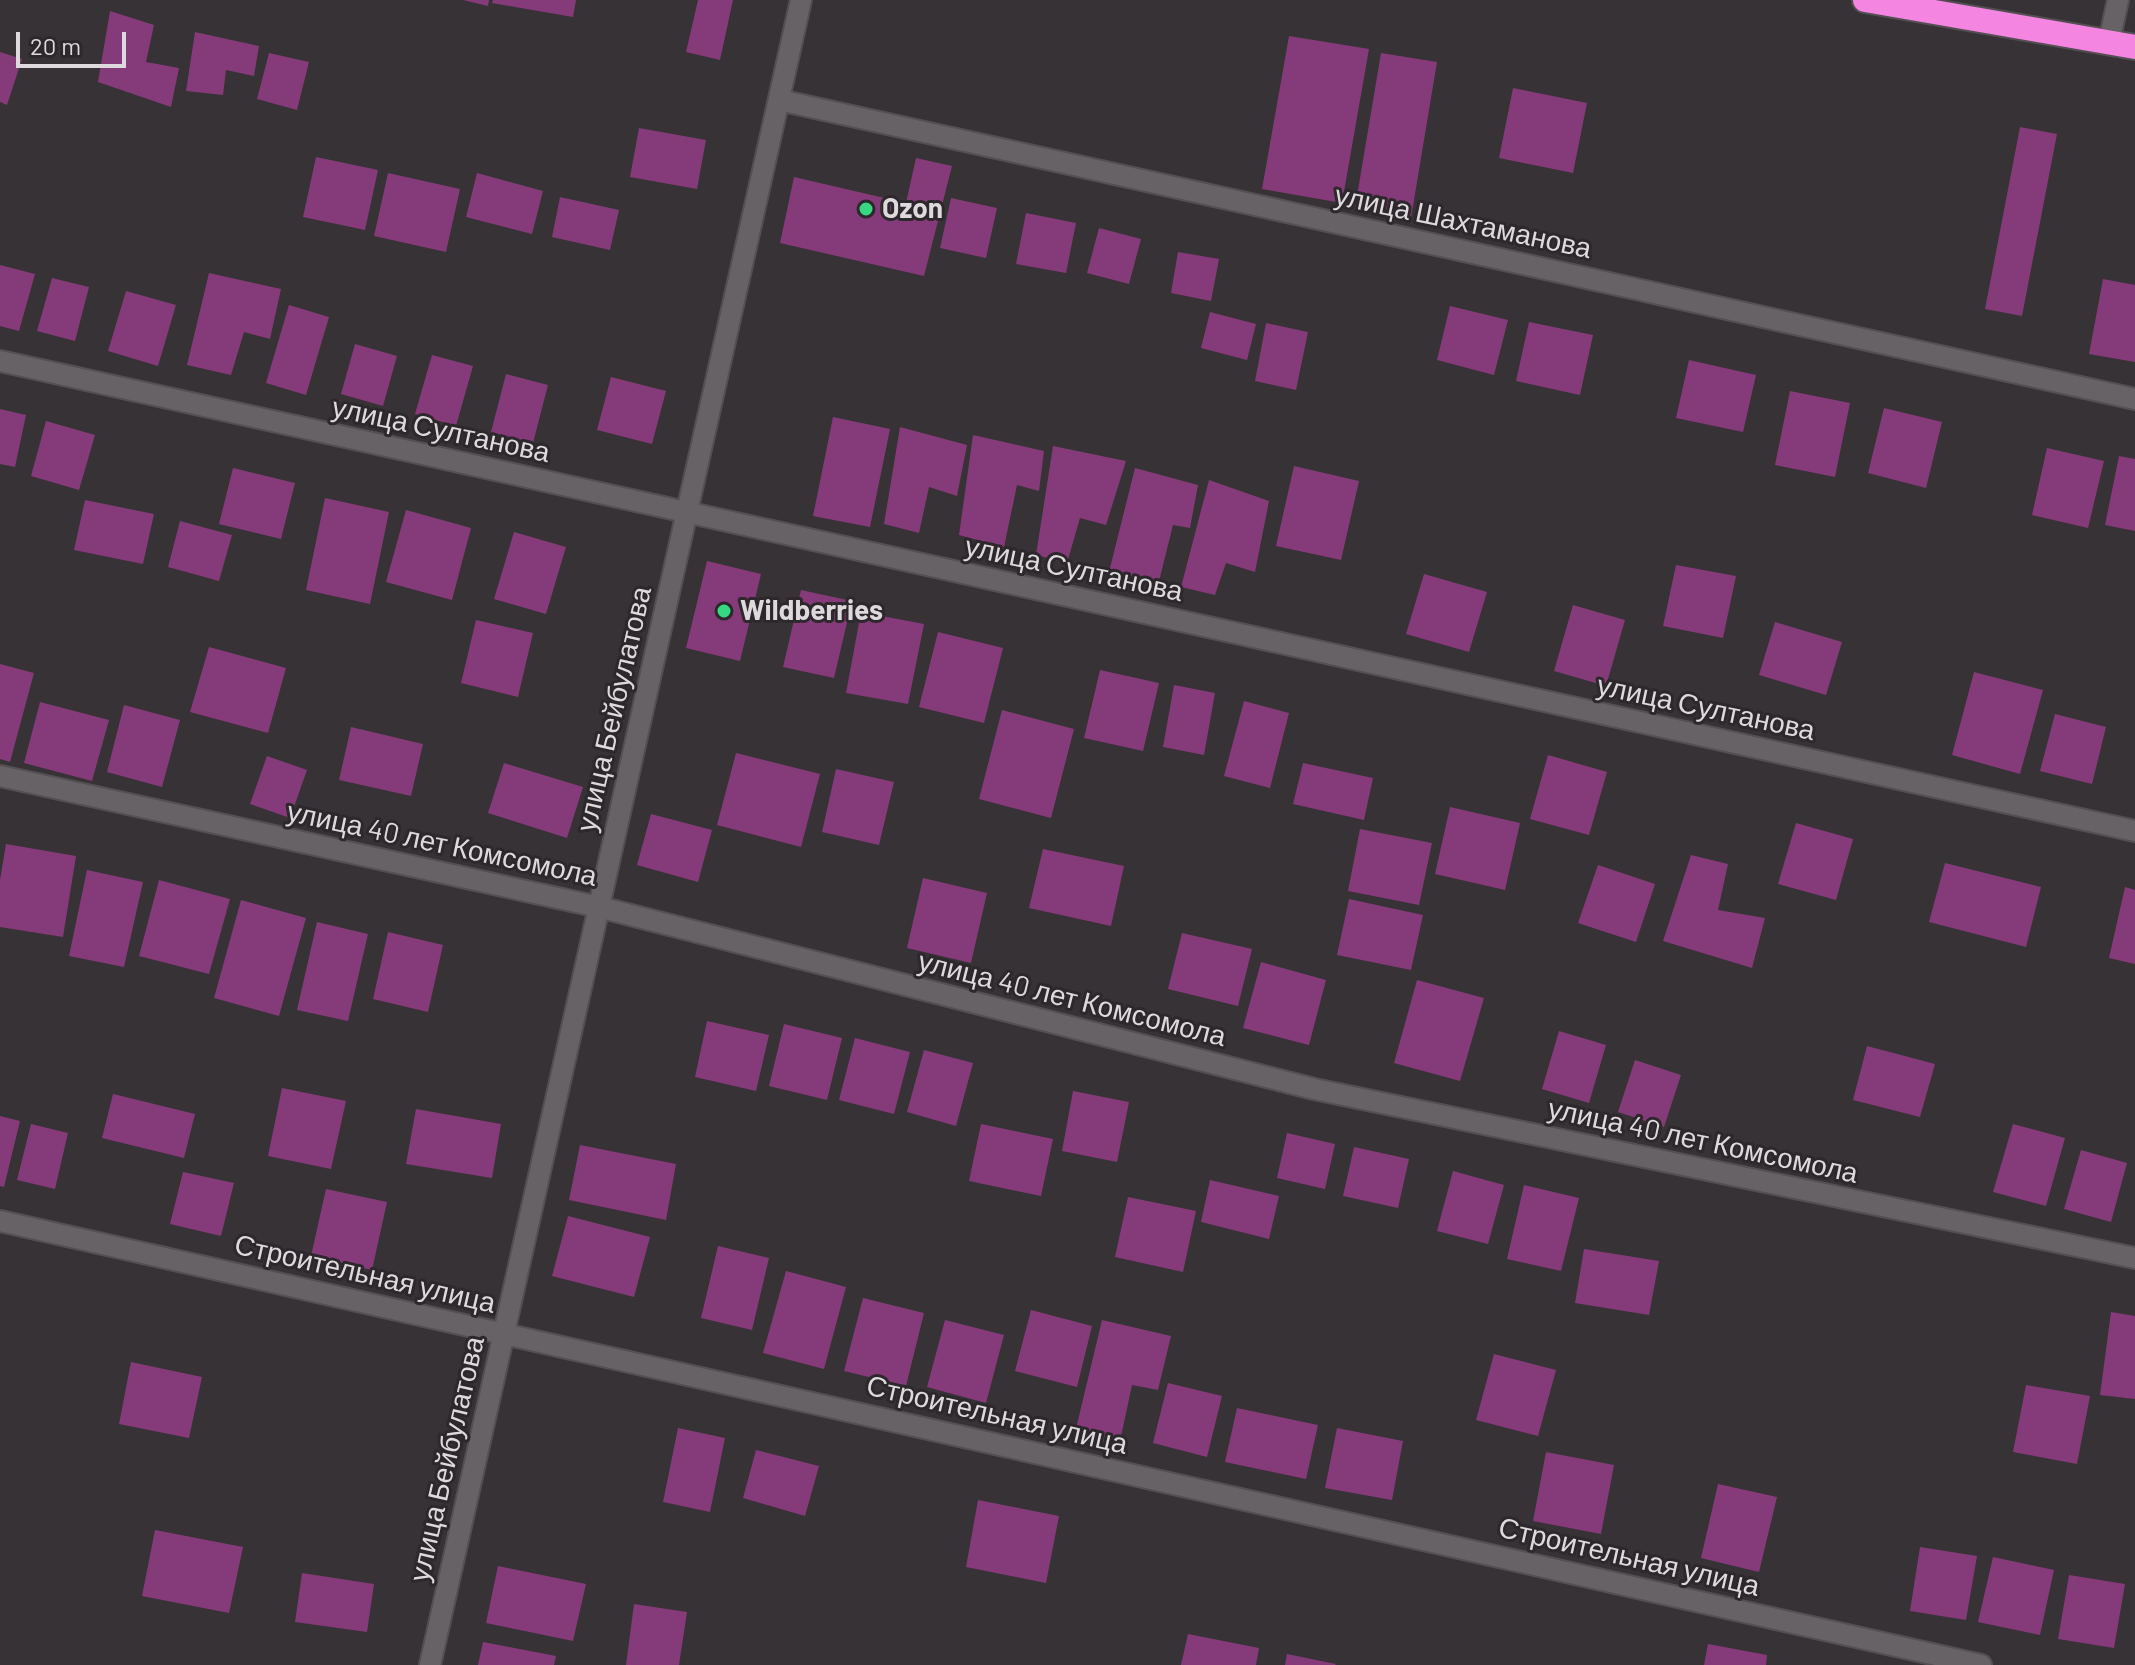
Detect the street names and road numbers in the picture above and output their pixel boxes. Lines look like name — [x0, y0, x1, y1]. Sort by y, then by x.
street label: улица Шахтаманова — [1332, 178, 1594, 266]
street label: улица Султанова — [329, 391, 553, 469]
street label: улица Султанова — [962, 530, 1186, 608]
street label: улица Бейбулатова — [569, 583, 659, 835]
street label: улица Султанова — [1594, 669, 1818, 747]
street label: улица 40 лет Комсомола — [284, 795, 600, 893]
street label: улица 40 лет Комсомола — [915, 944, 1229, 1054]
street label: улица 40 лет Комсомола — [1545, 1092, 1861, 1190]
street label: Строительная улица — [231, 1228, 499, 1320]
street label: улица Бейбулатова — [402, 1333, 492, 1585]
street label: Строительная улица — [863, 1369, 1131, 1461]
street label: Строительная улица — [1495, 1511, 1763, 1603]

